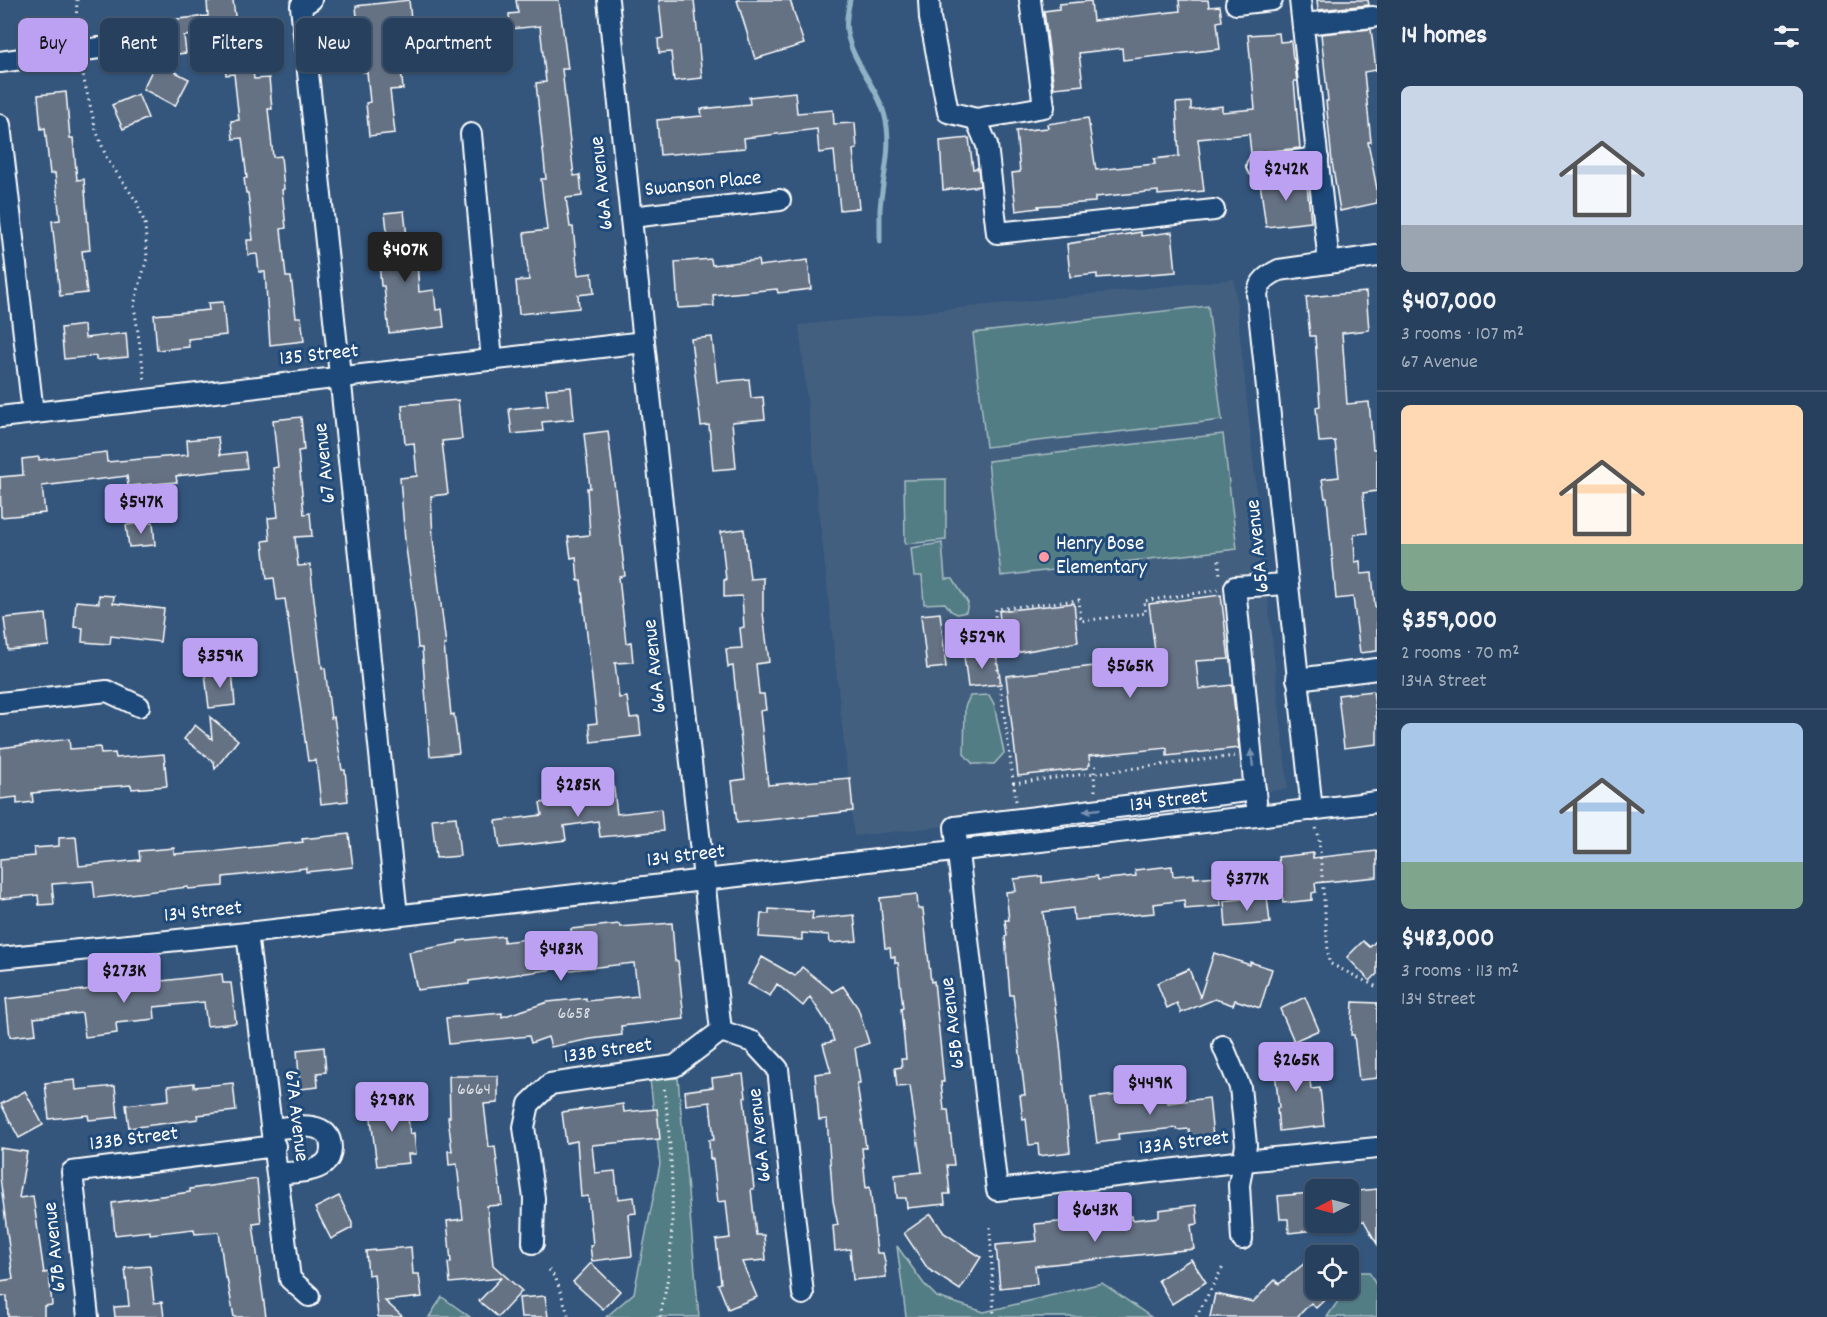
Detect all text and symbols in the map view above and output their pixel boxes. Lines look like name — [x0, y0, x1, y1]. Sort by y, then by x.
chip: Buy — [18, 18, 88, 72]
chip: Rent — [100, 18, 178, 72]
chip: Filters — [190, 18, 284, 72]
chip: New — [296, 18, 371, 72]
chip: Apartment — [383, 18, 513, 72]
text: 14 homes — [1401, 18, 1487, 55]
icon: filters — [1770, 20, 1803, 53]
icon: home — [1548, 125, 1656, 233]
street label: 66A Avenue — [583, 135, 623, 231]
pin: $242K — [1244, 151, 1328, 202]
text: $242K — [1263, 156, 1309, 184]
street label: Swanson Place — [643, 164, 763, 206]
pin: $407K — [363, 232, 447, 283]
text: $407K — [382, 237, 428, 265]
text: $407,000 — [1401, 284, 1497, 321]
text: 3 rooms · 107 m² — [1401, 321, 1524, 349]
street label: 135 Street — [278, 337, 360, 375]
text: 67 Avenue — [1401, 349, 1478, 377]
street label: 67 Avenue — [307, 421, 345, 505]
icon: home — [1548, 444, 1656, 552]
pin: $547K — [99, 484, 183, 535]
text: $547K — [119, 489, 163, 517]
street label: 65A Avenue — [1239, 498, 1279, 594]
place label: Henry Bose Elementary — [1056, 530, 1148, 584]
marker: Henry Bose Elementary — [1037, 550, 1051, 564]
text: $359,000 — [1401, 603, 1497, 640]
street label: 66A Avenue — [636, 618, 676, 714]
pin: $529K — [940, 619, 1024, 670]
text: $529K — [959, 624, 1005, 652]
pin: $359K — [178, 638, 262, 689]
text: 2 rooms · 70 m² — [1401, 640, 1520, 668]
text: $359K — [197, 643, 243, 671]
pin: $565K — [1088, 648, 1172, 699]
text: $565K — [1106, 653, 1154, 681]
text: 134A Street — [1401, 668, 1487, 696]
one-way arrow — [1247, 749, 1257, 768]
icon: home — [1548, 762, 1656, 870]
pin: $285K — [536, 767, 620, 818]
text: $285K — [555, 772, 601, 800]
street label: 134 Street — [1128, 782, 1210, 822]
one-way arrow — [1083, 805, 1102, 815]
street label: 134 Street — [645, 837, 727, 877]
pin: $377K — [1205, 861, 1289, 912]
text: $377K — [1225, 866, 1269, 894]
street label: 134 Street — [162, 894, 244, 932]
text: $483,000 — [1401, 921, 1494, 958]
pin: $483K — [519, 931, 603, 982]
text: $483K — [539, 936, 583, 964]
pin: $273K — [82, 953, 166, 1004]
text: $273K — [102, 958, 146, 986]
text: 3 rooms · 113 m² — [1401, 958, 1519, 986]
street label: 65B Avenue — [933, 975, 975, 1071]
text: 134 Street — [1401, 986, 1476, 1014]
house number: 6658 — [557, 1002, 591, 1027]
street label: 133B Street — [562, 1031, 654, 1073]
pin: $265K — [1254, 1042, 1338, 1093]
text: $265K — [1272, 1047, 1320, 1075]
pin: $449K — [1108, 1065, 1192, 1116]
street label: 67A Avenue — [275, 1068, 315, 1164]
text: $449K — [1127, 1070, 1173, 1098]
house number: 6664 — [457, 1078, 491, 1103]
pin: $298K — [350, 1082, 434, 1133]
text: $298K — [369, 1087, 415, 1115]
street label: 66A Avenue — [741, 1087, 781, 1183]
street label: 133B Street — [88, 1120, 180, 1160]
street label: 133A Street — [1137, 1124, 1231, 1164]
north arrow — [1305, 1179, 1359, 1233]
map controls — [1305, 1179, 1359, 1299]
pin: $643K — [1053, 1192, 1137, 1243]
text: $643K — [1072, 1197, 1118, 1225]
street label: 67B Avenue — [36, 1200, 76, 1294]
button: locate — [1305, 1245, 1359, 1299]

